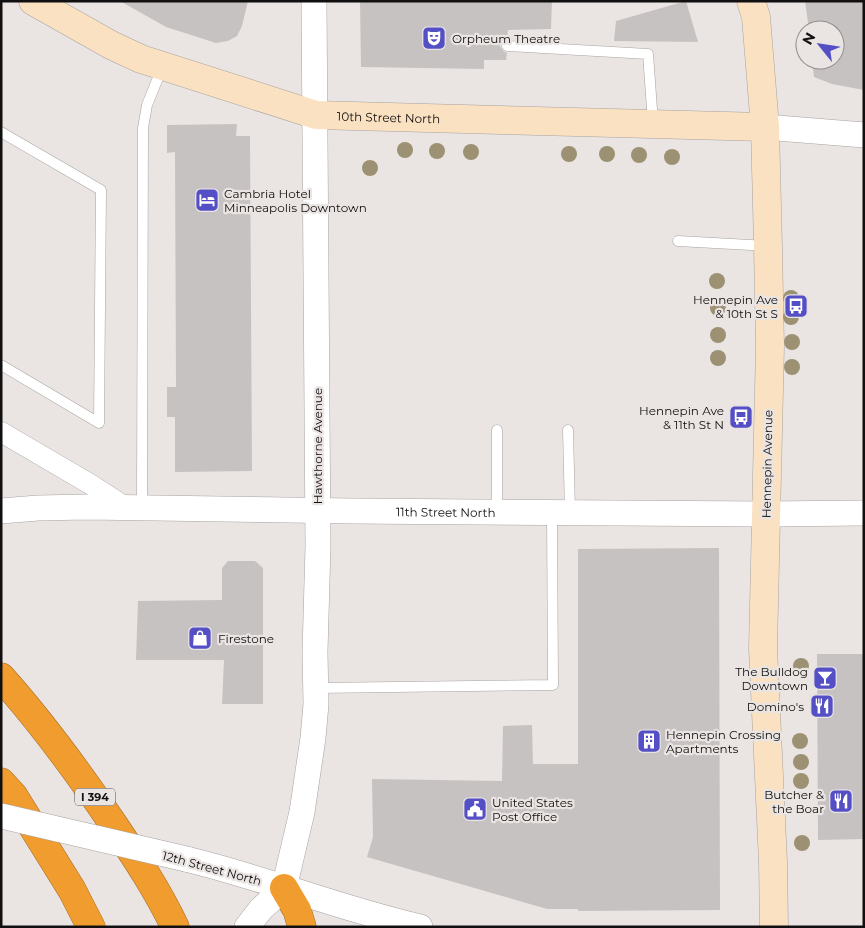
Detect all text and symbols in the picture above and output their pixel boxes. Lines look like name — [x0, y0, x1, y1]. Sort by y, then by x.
north arrow — [795, 20, 845, 70]
theatre icon: Orpheum Theatre — [421, 25, 447, 51]
text: N — [798, 29, 819, 48]
place label: Orpheum Theatre — [452, 31, 560, 46]
street label: 10th Street North — [337, 108, 440, 126]
place label: Cambria Hotel Minneapolis Downtown — [224, 186, 367, 215]
hotel icon: Cambria Hotel Minneapolis Downtown — [194, 187, 220, 213]
place label: Hennepin Ave & 10th St S — [693, 292, 778, 321]
bus stop icon: Hennepin Ave & 10th St S — [783, 293, 809, 319]
street label: Hawthorne Avenue — [310, 388, 325, 504]
place label: Hennepin Ave & 11th St N — [639, 403, 724, 432]
bus stop icon: Hennepin Ave & 11th St N — [728, 404, 754, 430]
street label: Hennepin Avenue — [759, 410, 775, 518]
street label: 11th Street North — [396, 504, 496, 520]
shop icon: Firestone — [187, 625, 213, 651]
place label: Firestone — [218, 631, 274, 646]
place label: The Bulldog Downtown — [735, 664, 808, 693]
bar icon: The Bulldog Downtown — [812, 665, 838, 691]
restaurant icon: Domino's — [809, 693, 835, 719]
place label: Domino's — [747, 699, 804, 714]
place label: Hennepin Crossing Apartments — [666, 727, 781, 756]
building icon: Hennepin Crossing Apartments — [636, 728, 662, 754]
place label: Butcher & the Boar — [764, 787, 824, 816]
restaurant icon: Butcher & the Boar — [828, 788, 854, 814]
road number: I 394 — [75, 789, 115, 806]
place label: United States Post Office — [492, 795, 573, 824]
public building icon: United States Post Office — [462, 796, 488, 822]
street label: 12th Street North — [161, 848, 263, 888]

